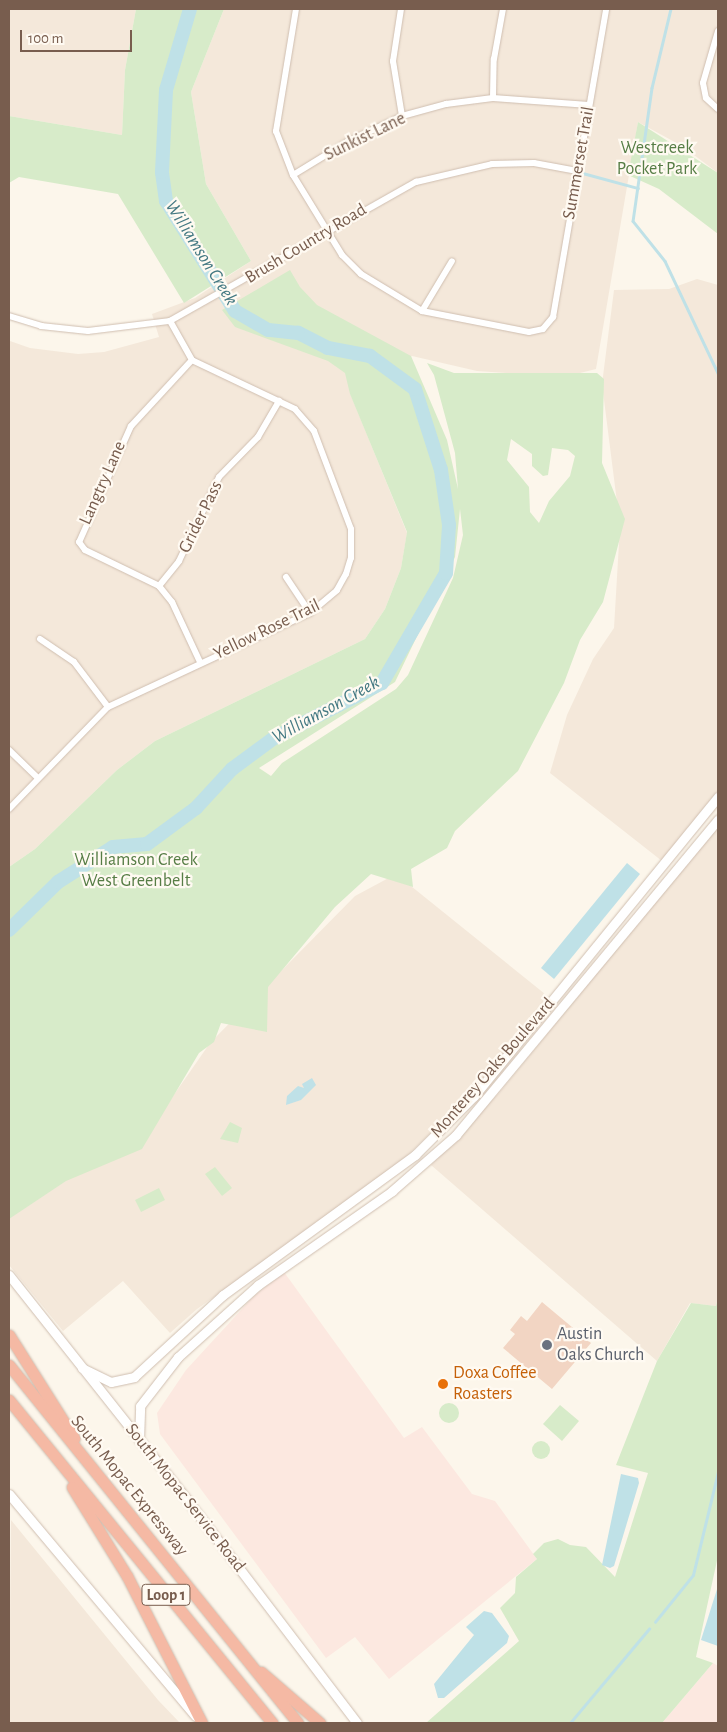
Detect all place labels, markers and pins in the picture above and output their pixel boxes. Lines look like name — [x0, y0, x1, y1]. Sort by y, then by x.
place label: Austin Oaks Church — [557, 1324, 644, 1366]
marker: Austin Oaks Church — [541, 1339, 553, 1351]
place label: Doxa Coffee Roasters — [453, 1363, 537, 1406]
marker: Doxa Coffee Roasters — [437, 1378, 449, 1390]

